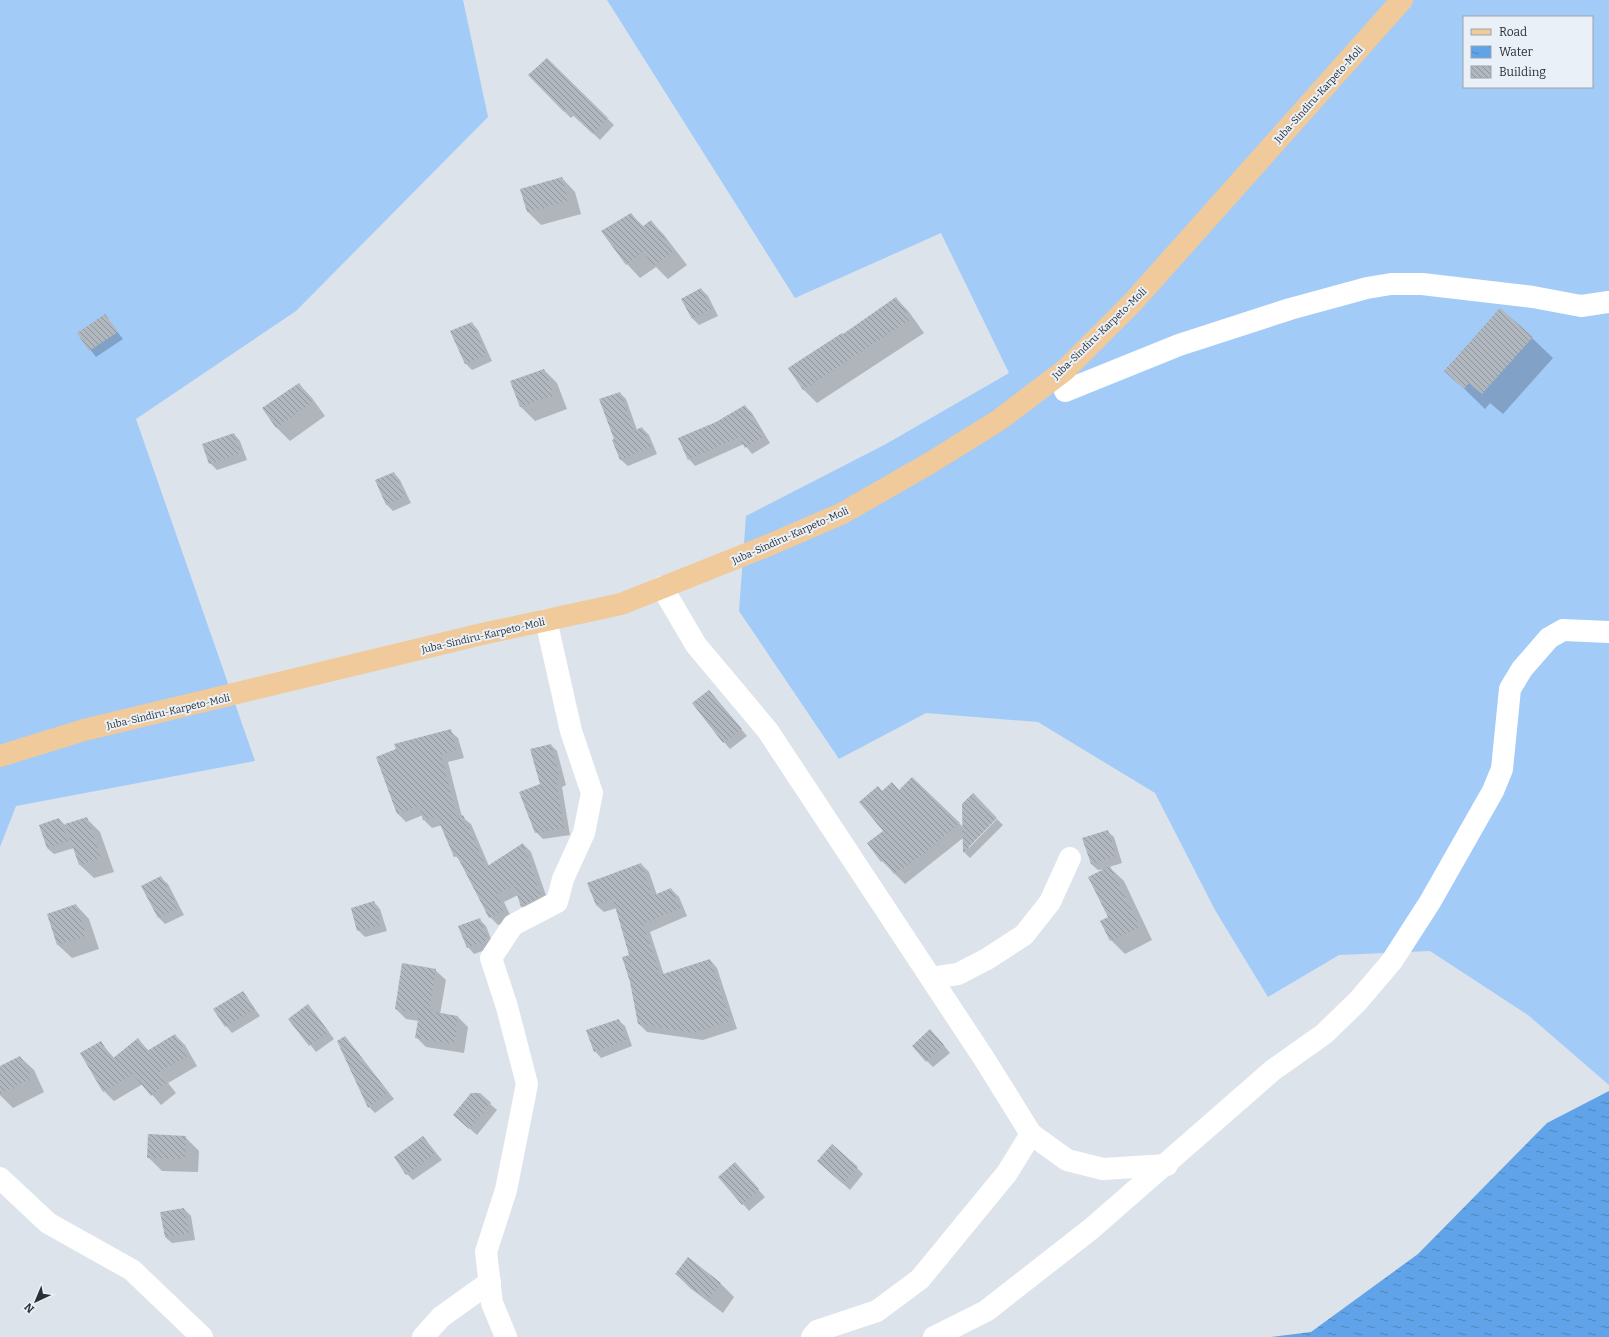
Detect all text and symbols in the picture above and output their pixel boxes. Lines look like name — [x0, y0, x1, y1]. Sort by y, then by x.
legend — [1463, 16, 1593, 88]
text: Road — [1499, 25, 1527, 39]
street label: Juba-Sindiru-Karpeto-Moli — [1271, 44, 1365, 146]
text: Water — [1499, 45, 1534, 59]
text: Building — [1499, 65, 1546, 79]
street label: Juba-Sindiru-Karpeto-Moli — [1049, 286, 1149, 383]
street label: Juba-Sindiru-Karpeto-Moli — [729, 505, 851, 567]
street label: Juba-Sindiru-Karpeto-Moli — [419, 616, 546, 656]
street label: Juba-Sindiru-Karpeto-Moli — [104, 692, 231, 732]
north arrow — [16, 1281, 56, 1321]
text: N — [21, 1300, 37, 1315]

